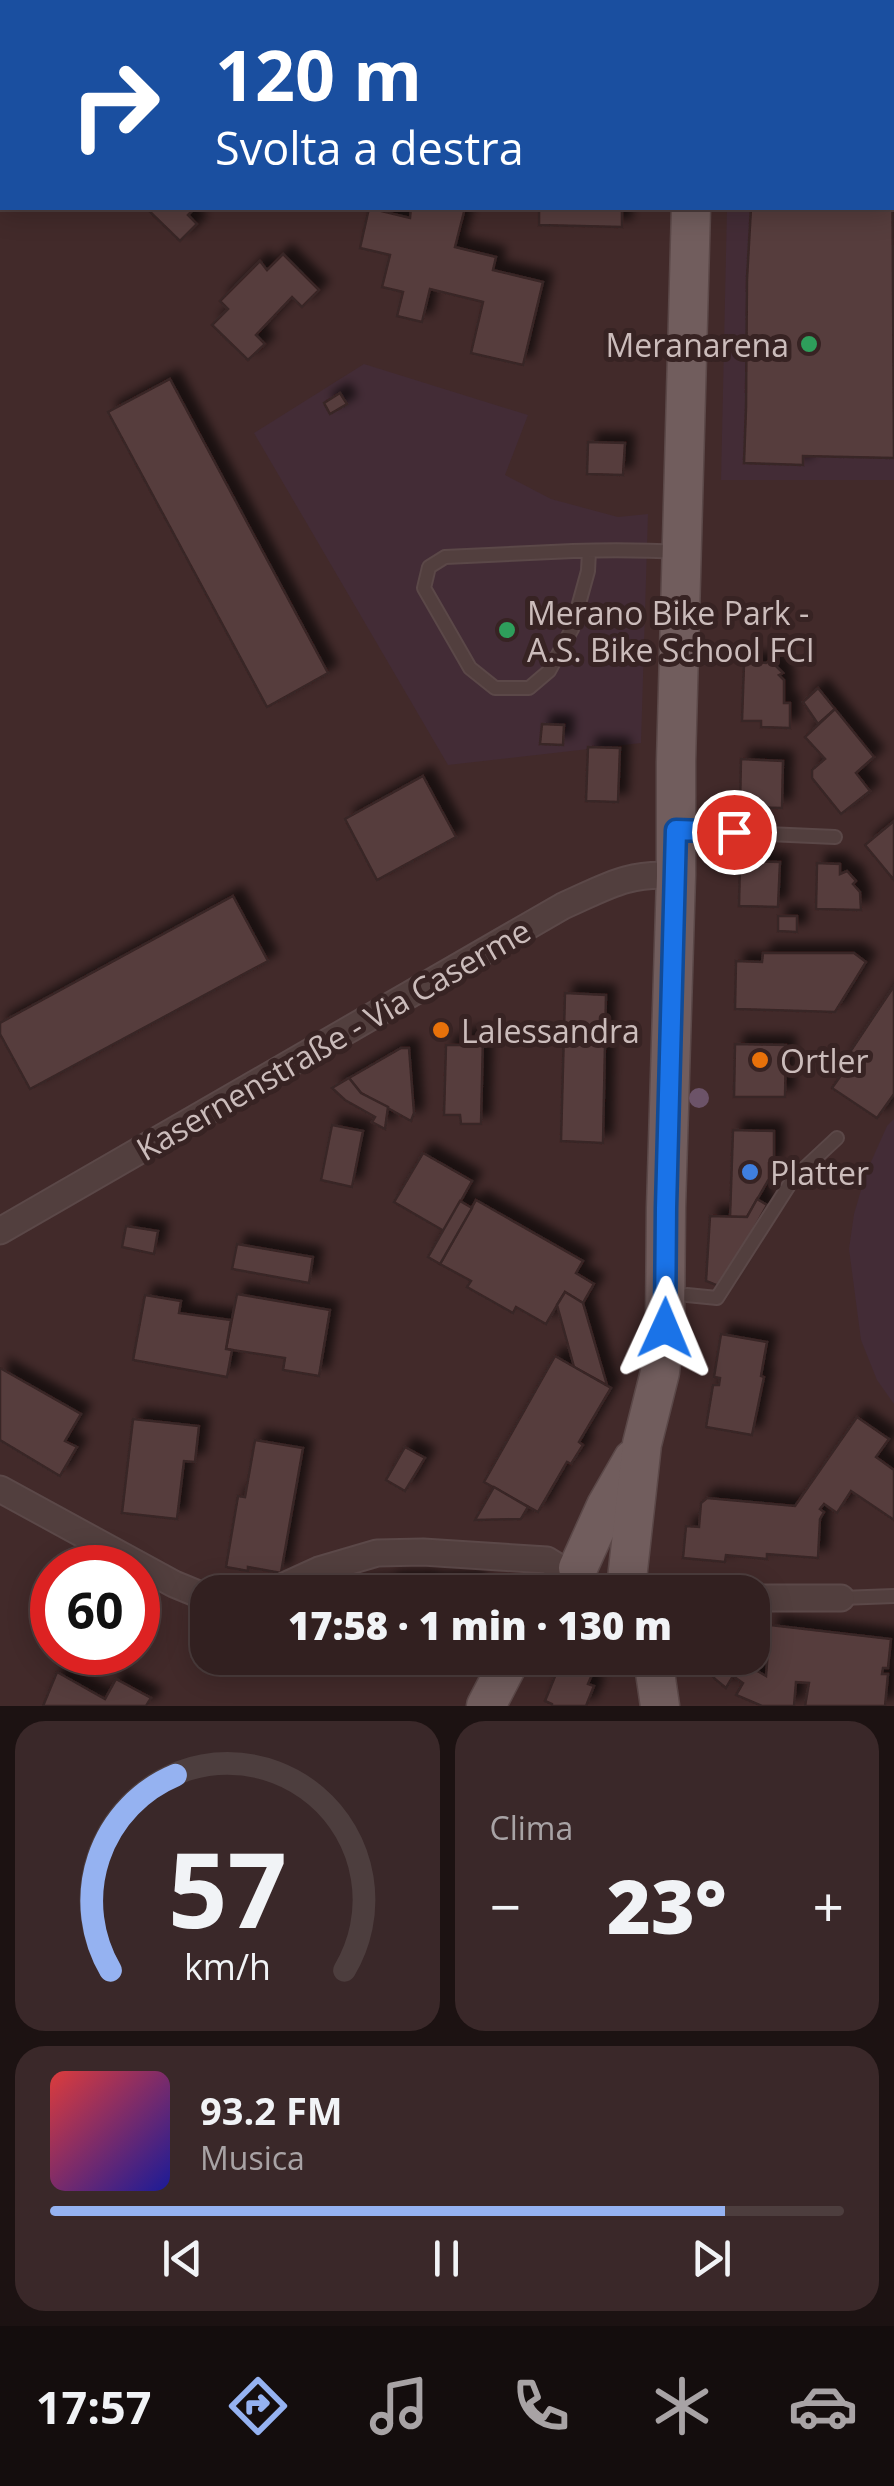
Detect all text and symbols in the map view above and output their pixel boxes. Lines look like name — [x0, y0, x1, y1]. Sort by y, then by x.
text: 120 m — [215, 26, 422, 122]
icon: right — [50, 40, 180, 170]
text: Svolta a destra — [215, 117, 524, 178]
place label: Meranarena — [606, 323, 789, 366]
marker: Meranarena — [798, 333, 820, 355]
place label: Merano Bike Park - A.S. Bike School FCI — [527, 591, 815, 671]
marker: Merano Bike Park - A.S. Bike School FCI — [496, 619, 518, 641]
pin — [692, 790, 777, 875]
icon: arrive — [707, 805, 762, 860]
street label: Kasernenstraße - Via Caserme — [128, 908, 538, 1170]
place label: Lalessandra — [461, 1009, 640, 1052]
marker: Lalessandra — [430, 1019, 452, 1041]
place label: Ortler — [780, 1039, 869, 1082]
marker: Ortler — [749, 1049, 771, 1071]
place label: Platter — [770, 1151, 869, 1194]
marker: Platter — [739, 1161, 761, 1183]
position arrow — [613, 1276, 717, 1380]
speed limit sign: 60 — [30, 1545, 160, 1675]
text: 17:58 · 1 min · 130 m — [288, 1599, 672, 1651]
text: Clima — [490, 1806, 573, 1849]
text: 57 — [168, 1817, 287, 1958]
text: 23° — [607, 1854, 727, 1956]
text: − — [490, 1868, 521, 1943]
text: + — [813, 1868, 844, 1943]
text: km/h — [184, 1942, 271, 1990]
text: 93.2 FM — [200, 2084, 343, 2136]
text: Musica — [200, 2136, 305, 2179]
icon: previous — [155, 2231, 210, 2286]
icon: pause — [419, 2231, 474, 2286]
icon: next — [684, 2231, 739, 2286]
icon: directions — [223, 2371, 293, 2441]
icon: music — [364, 2371, 434, 2441]
icon: phone — [506, 2371, 576, 2441]
icon: climate — [647, 2371, 717, 2441]
icon: car — [788, 2371, 858, 2441]
text: 17:57 — [36, 2376, 151, 2437]

